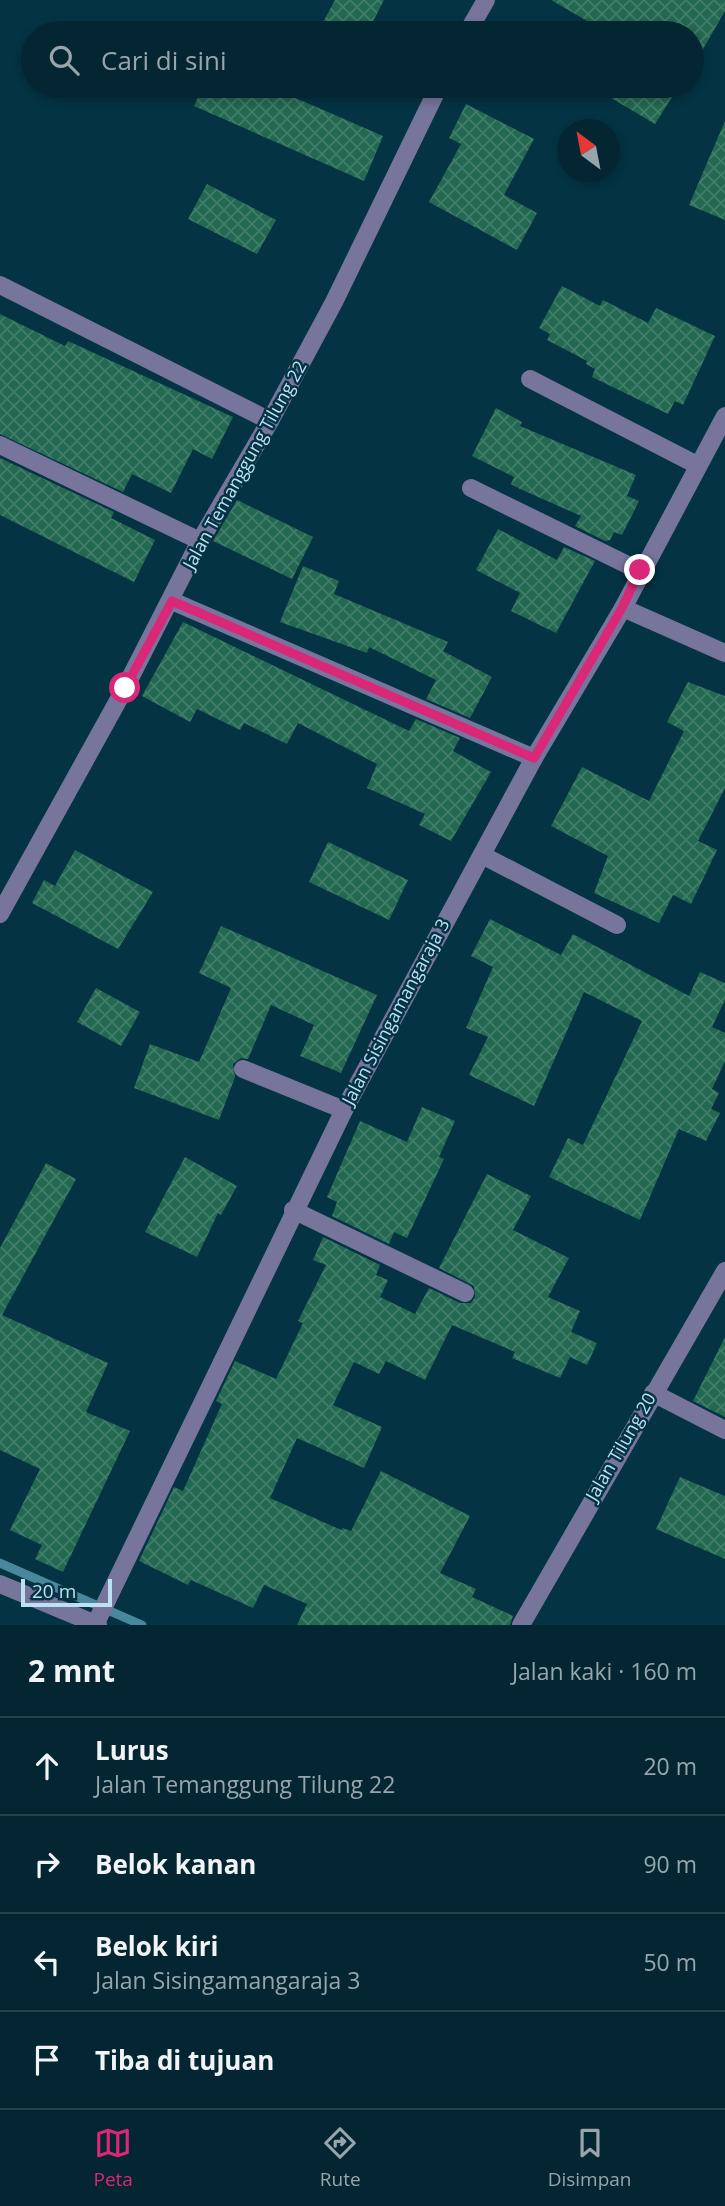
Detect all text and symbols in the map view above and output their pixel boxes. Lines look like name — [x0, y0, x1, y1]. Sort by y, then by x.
search box — [21, 21, 704, 98]
icon: search — [45, 41, 83, 79]
text: Cari di sini — [101, 42, 226, 78]
north arrow — [557, 119, 620, 182]
street label: Jalan Temanggung Tilung 22 — [176, 356, 312, 575]
route end — [624, 554, 655, 585]
route start — [109, 672, 140, 703]
street label: Jalan Sisingamangaraja 3 — [335, 914, 454, 1111]
street label: Jalan Tilung 20 — [578, 1388, 661, 1507]
scale bar — [21, 1576, 112, 1608]
text: 20 m — [32, 1578, 76, 1604]
text: 2 mnt — [28, 1650, 115, 1691]
text: Jalan kaki · 160 m — [512, 1655, 697, 1687]
text: Lurus — [95, 1732, 169, 1768]
icon: ahead — [28, 1747, 66, 1785]
text: 20 m — [643, 1750, 697, 1782]
text: Jalan Temanggung Tilung 22 — [95, 1768, 395, 1800]
icon: right — [28, 1845, 66, 1883]
text: Belok kanan — [95, 1846, 256, 1882]
text: 90 m — [643, 1848, 697, 1880]
text: Belok kiri — [95, 1928, 219, 1964]
icon: left — [28, 1943, 66, 1981]
text: 50 m — [643, 1946, 697, 1978]
text: Jalan Sisingamangaraja 3 — [95, 1964, 361, 1996]
icon: arrive — [28, 2041, 66, 2079]
text: Tiba di tujuan — [95, 2042, 274, 2078]
tab: Peta — [93, 2124, 133, 2192]
tab: Rute — [320, 2124, 361, 2192]
tab: Disimpan — [548, 2124, 632, 2192]

